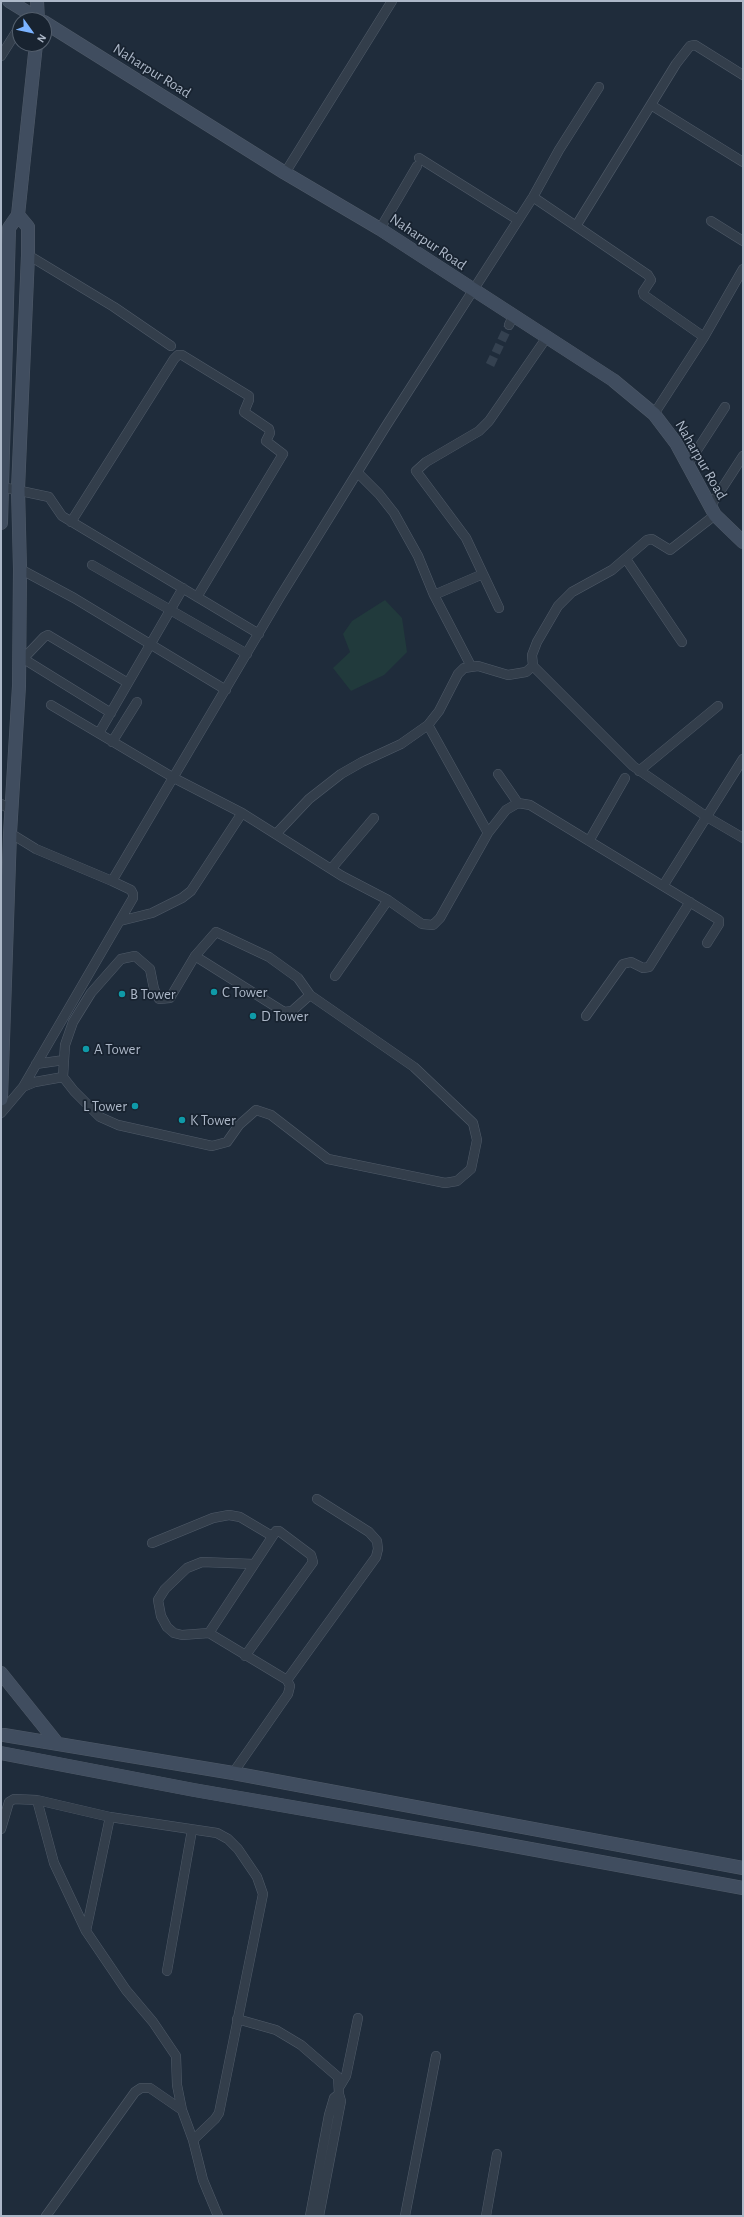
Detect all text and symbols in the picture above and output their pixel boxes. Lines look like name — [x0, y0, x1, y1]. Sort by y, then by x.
north arrow — [12, 12, 52, 52]
text: N — [35, 32, 48, 44]
street label: Naharpur Road — [110, 40, 194, 102]
street label: Naharpur Road — [386, 210, 470, 274]
street label: Naharpur Road — [671, 417, 731, 503]
place label: C Tower — [222, 983, 267, 1001]
place label: B Tower — [130, 985, 176, 1003]
marker: C Tower — [209, 987, 219, 997]
marker: B Tower — [117, 989, 127, 999]
place label: D Tower — [261, 1007, 308, 1025]
marker: D Tower — [248, 1011, 258, 1021]
place label: A Tower — [94, 1040, 140, 1058]
marker: A Tower — [81, 1044, 91, 1054]
place label: L Tower — [83, 1097, 127, 1115]
marker: L Tower — [130, 1101, 140, 1111]
place label: K Tower — [190, 1111, 236, 1129]
marker: K Tower — [177, 1115, 187, 1125]

